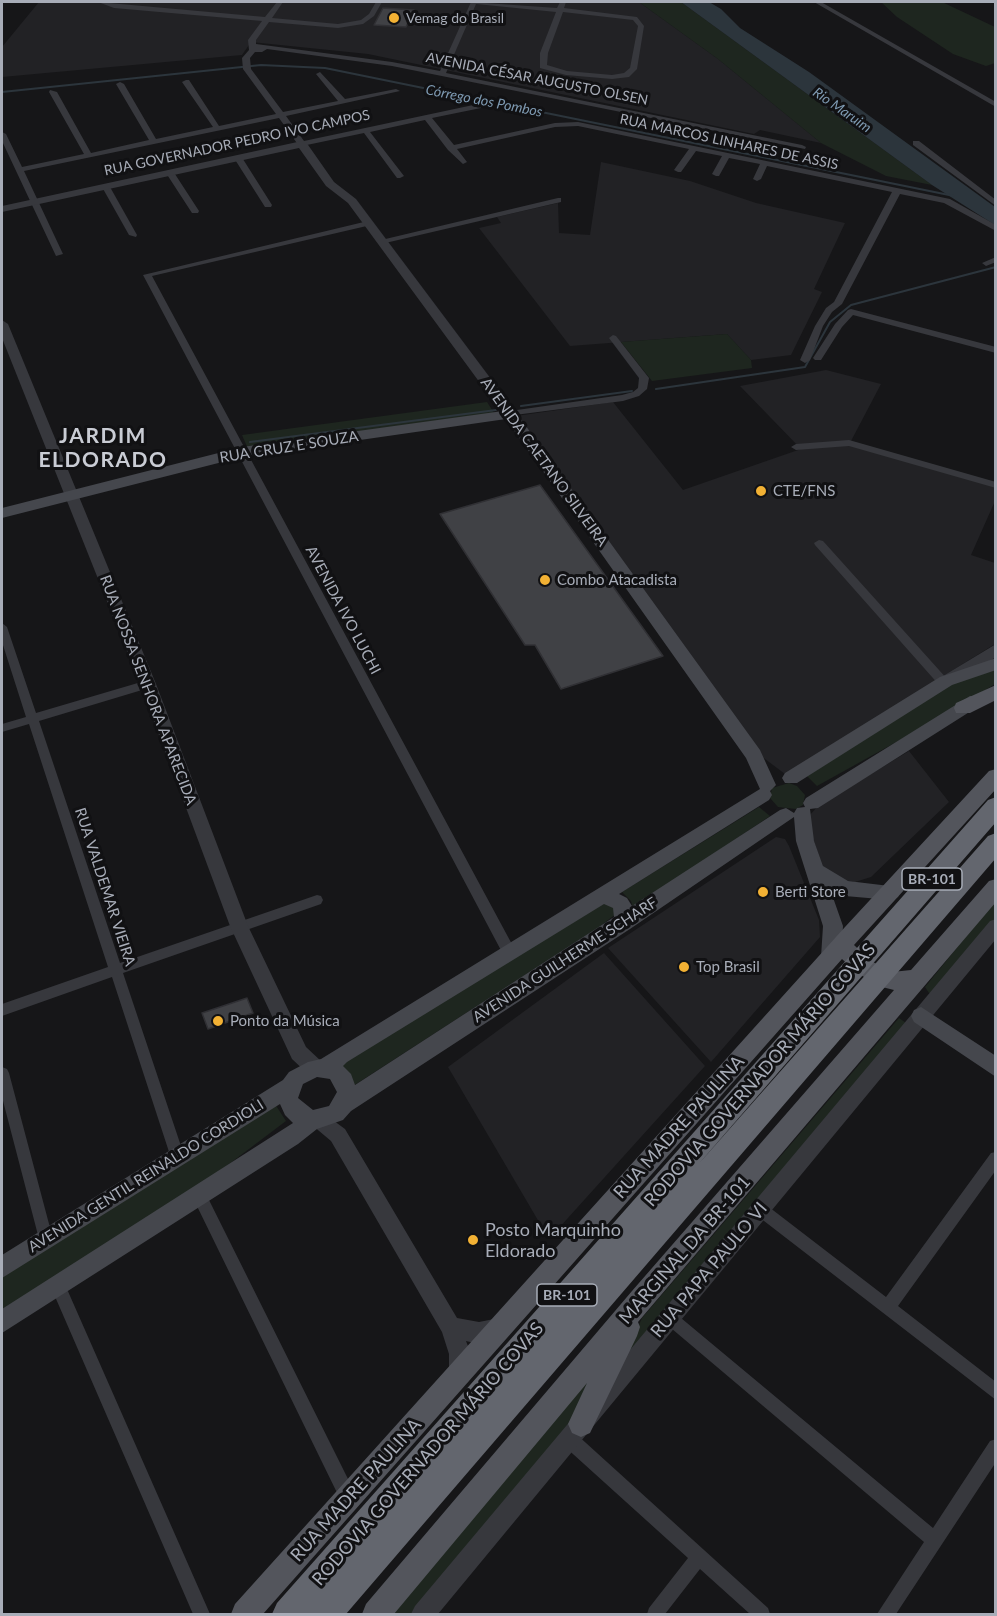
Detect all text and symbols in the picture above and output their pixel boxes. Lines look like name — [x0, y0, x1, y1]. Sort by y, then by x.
place label: Vemag do Brasil — [406, 10, 504, 26]
marker: Vemag do Brasil — [387, 11, 401, 25]
street label: AVENIDA CÉSAR AUGUSTO OLSEN — [424, 49, 650, 109]
water label: Córrego dos Pombos — [424, 81, 544, 121]
water label: Rio Maruim — [810, 84, 874, 136]
street label: RUA GOVERNADOR PEDRO IVO CAMPOS — [103, 107, 371, 179]
street label: RUA MARCOS LINHARES DE ASSIS — [618, 111, 840, 173]
street label: AVENIDA CAETANO SILVEIRA — [477, 374, 611, 550]
district label: JARDIM ELDORADO — [39, 423, 167, 473]
street label: RUA CRUZ E SOUZA — [218, 427, 360, 467]
place label: CTE/FNS — [773, 482, 835, 500]
marker: CTE/FNS — [754, 484, 768, 498]
street label: AVENIDA IVO LUCHI — [302, 543, 384, 677]
place label: Combo Atacadista — [557, 571, 677, 589]
street label: RUA NOSSA SENHORA APARECIDA — [96, 573, 200, 807]
marker: Combo Atacadista — [538, 573, 552, 587]
street label: RUA VALDEMAR VIEIRA — [71, 806, 139, 968]
road number: BR-101 — [902, 868, 962, 890]
place label: Berti Store — [775, 883, 846, 901]
marker: Berti Store — [756, 885, 770, 899]
street label: AVENIDA GUILHERME SCHARF — [469, 894, 661, 1026]
street label: RODOVIA GOVERNADOR MÁRIO COVAS — [640, 939, 880, 1211]
place label: Top Brasil — [696, 958, 760, 976]
marker: Top Brasil — [677, 960, 691, 974]
place label: Ponto da Música — [230, 1012, 340, 1030]
marker: Ponto da Música — [211, 1014, 225, 1028]
street label: RUA MADRE PAULINA — [609, 1051, 749, 1203]
street label: AVENIDA GENTIL REINALDO CORDIOLI — [25, 1096, 267, 1256]
street label: MARGINAL DA BR-101 — [615, 1172, 755, 1328]
street label: RUA PAPA PAULO VI — [646, 1198, 772, 1342]
place label: Posto Marquinho Eldorado — [485, 1219, 621, 1262]
marker: Posto Marquinho Eldorado — [466, 1233, 480, 1247]
road number: BR-101 — [537, 1284, 597, 1306]
street label: RODOVIA GOVERNADOR MÁRIO COVAS — [308, 1318, 548, 1590]
street label: RUA MADRE PAULINA — [286, 1414, 426, 1566]

